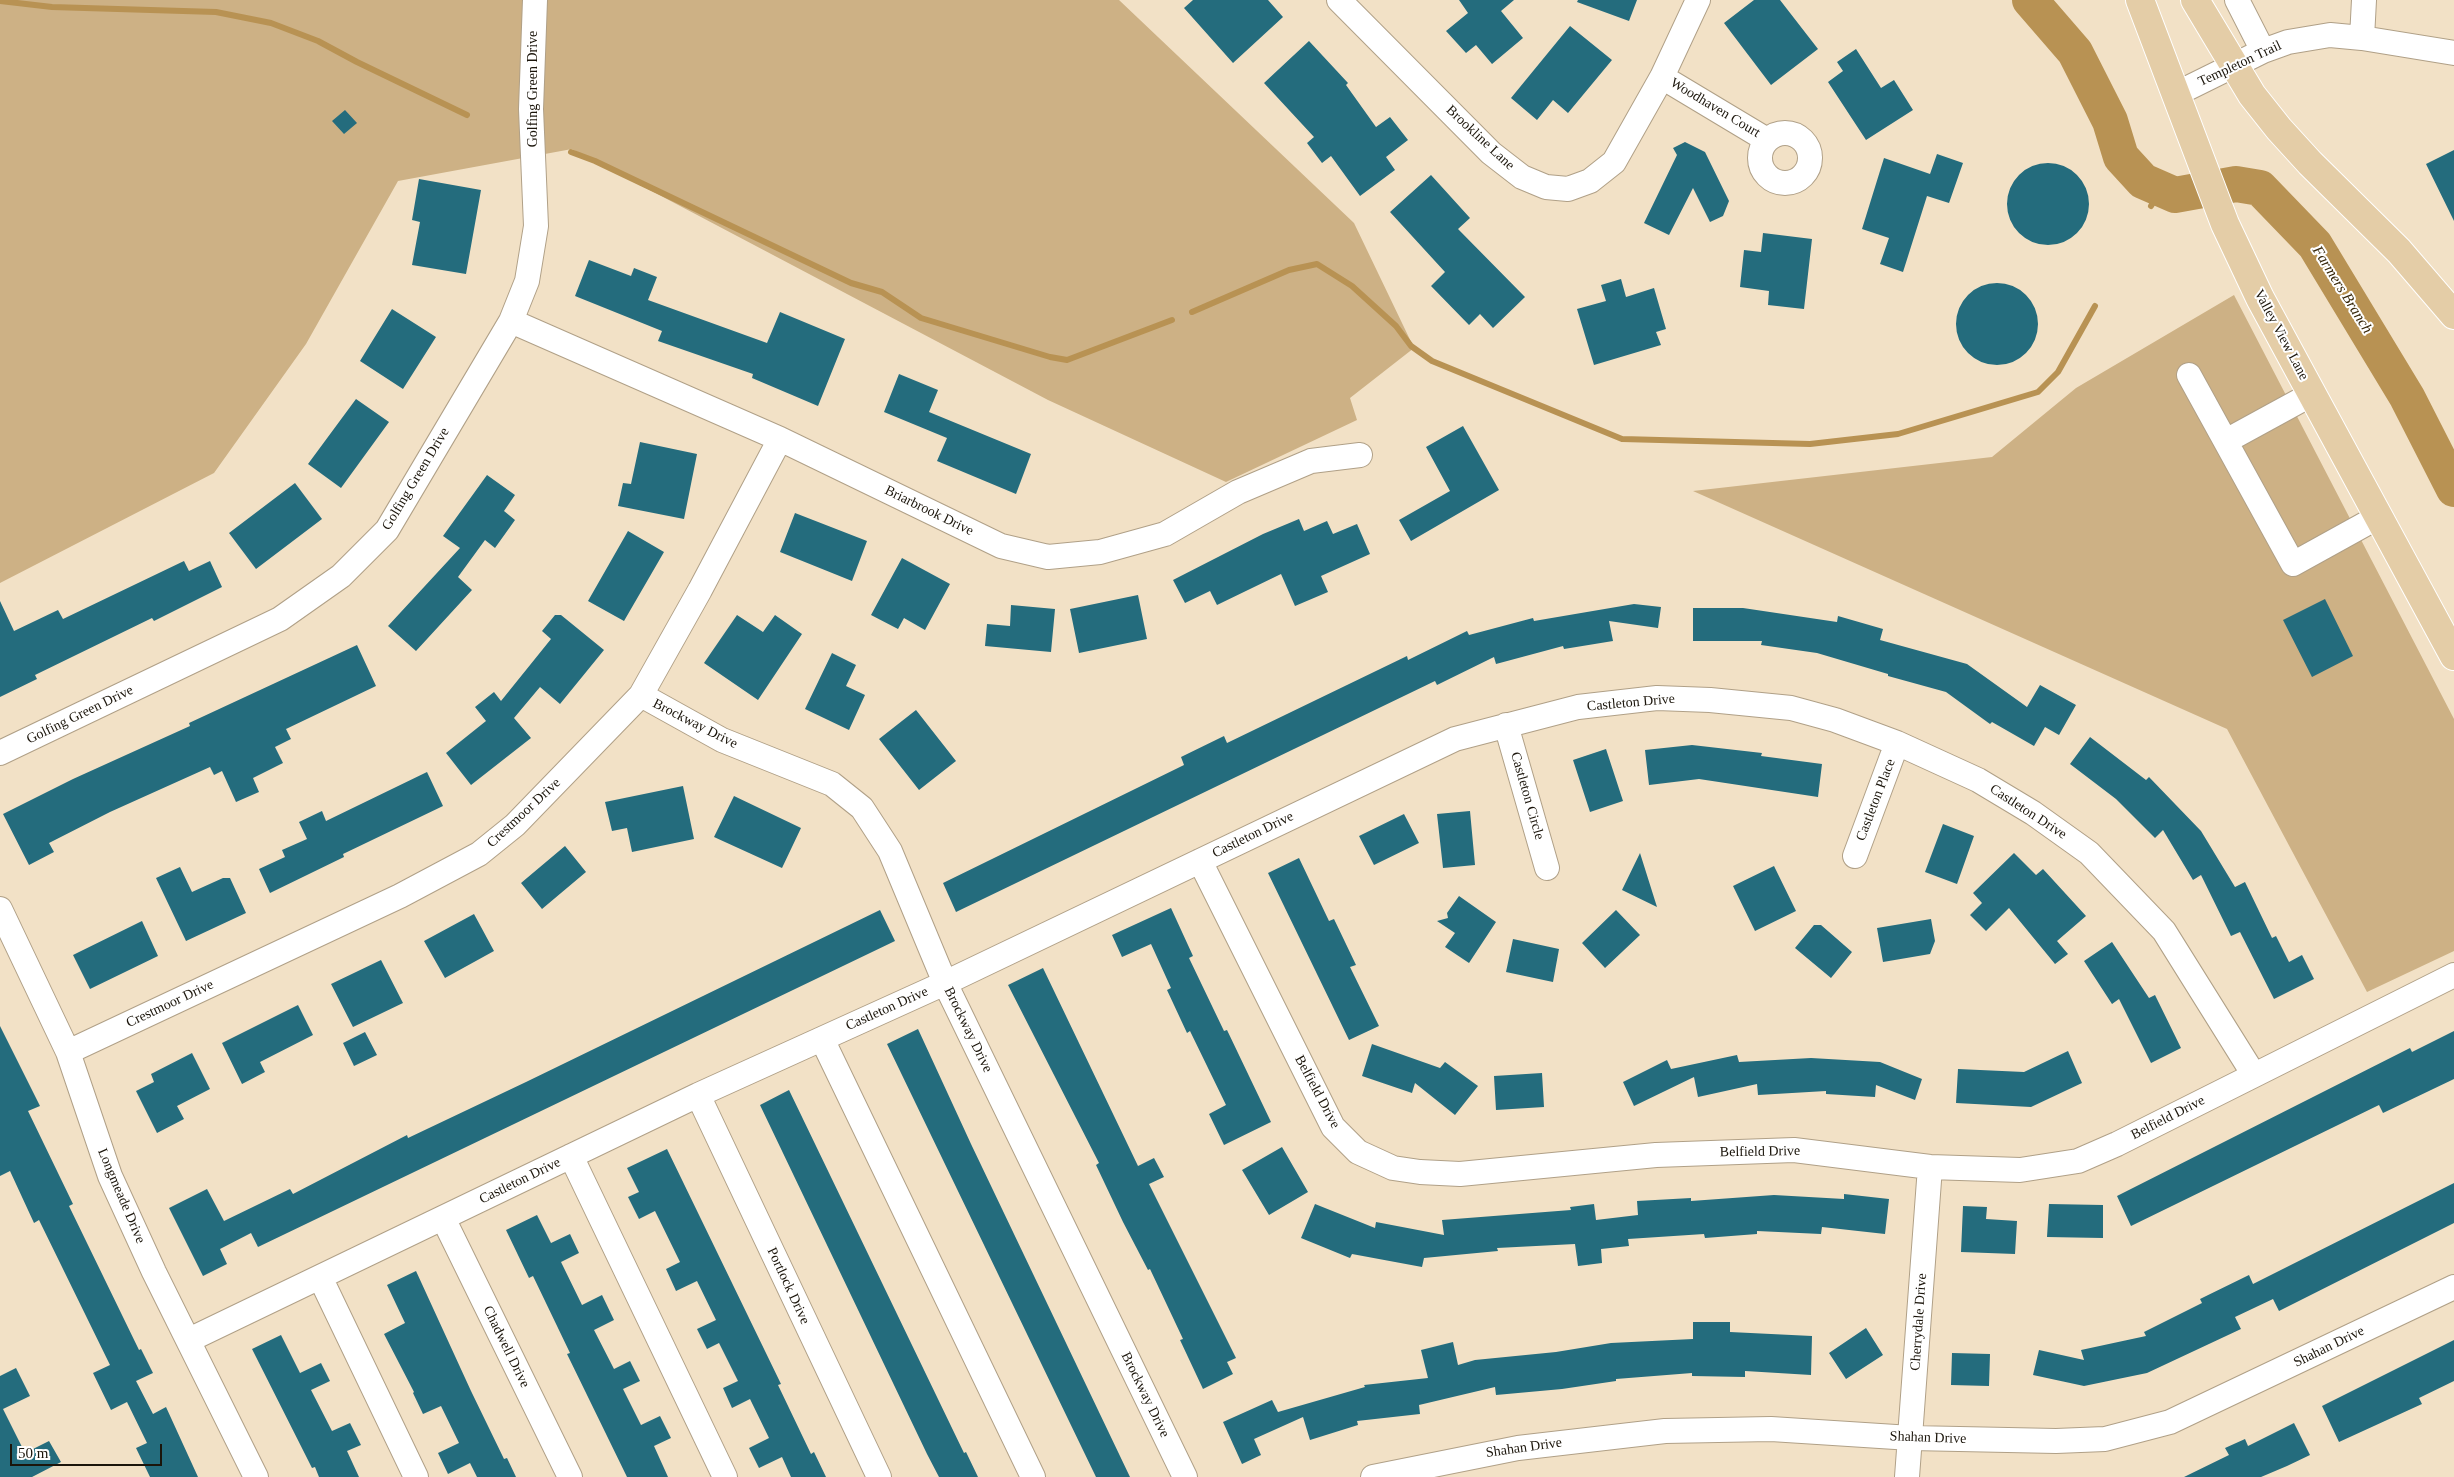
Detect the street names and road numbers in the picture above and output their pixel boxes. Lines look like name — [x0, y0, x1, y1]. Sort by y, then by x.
street label: Golfing Green Drive — [525, 31, 541, 147]
street label: Templeton Trail — [2196, 37, 2284, 91]
street label: Woodhaven Court — [1667, 75, 1763, 141]
street label: Brookline Lane — [1442, 102, 1518, 174]
street label: Valley View Lane — [2250, 287, 2312, 383]
street label: Golfing Green Drive — [379, 425, 453, 533]
street label: Briarbrook Drive — [882, 482, 976, 540]
street label: Golfing Green Drive — [24, 682, 136, 748]
street label: Castleton Drive — [1586, 691, 1676, 715]
street label: Brockway Drive — [650, 695, 740, 753]
street label: Castleton Circle — [1506, 750, 1548, 842]
street label: Castleton Place — [1853, 757, 1899, 843]
street label: Crestmoor Drive — [484, 775, 564, 851]
street label: Castleton Drive — [1986, 781, 2070, 843]
street label: Castleton Drive — [1210, 808, 1296, 862]
street label: Crestmoor Drive — [124, 976, 216, 1032]
street label: Castleton Drive — [843, 983, 931, 1035]
street label: Brockway Drive — [940, 985, 996, 1075]
street label: Belfield Drive — [1291, 1053, 1343, 1131]
street label: Belfield Drive — [2128, 1092, 2208, 1144]
street label: Belfield Drive — [1720, 1143, 1800, 1161]
street label: Longmeade Drive — [93, 1146, 149, 1246]
street label: Castleton Drive — [477, 1154, 563, 1208]
street label: Portlock Drive — [763, 1245, 813, 1327]
street label: Cherrydale Drive — [1907, 1273, 1931, 1371]
street label: Chadwell Drive — [479, 1303, 533, 1391]
street label: Shahan Drive — [2291, 1323, 2367, 1371]
street label: Brockway Drive — [1117, 1350, 1173, 1440]
street label: Shahan Drive — [1889, 1428, 1967, 1448]
street label: Shahan Drive — [1485, 1434, 1563, 1462]

